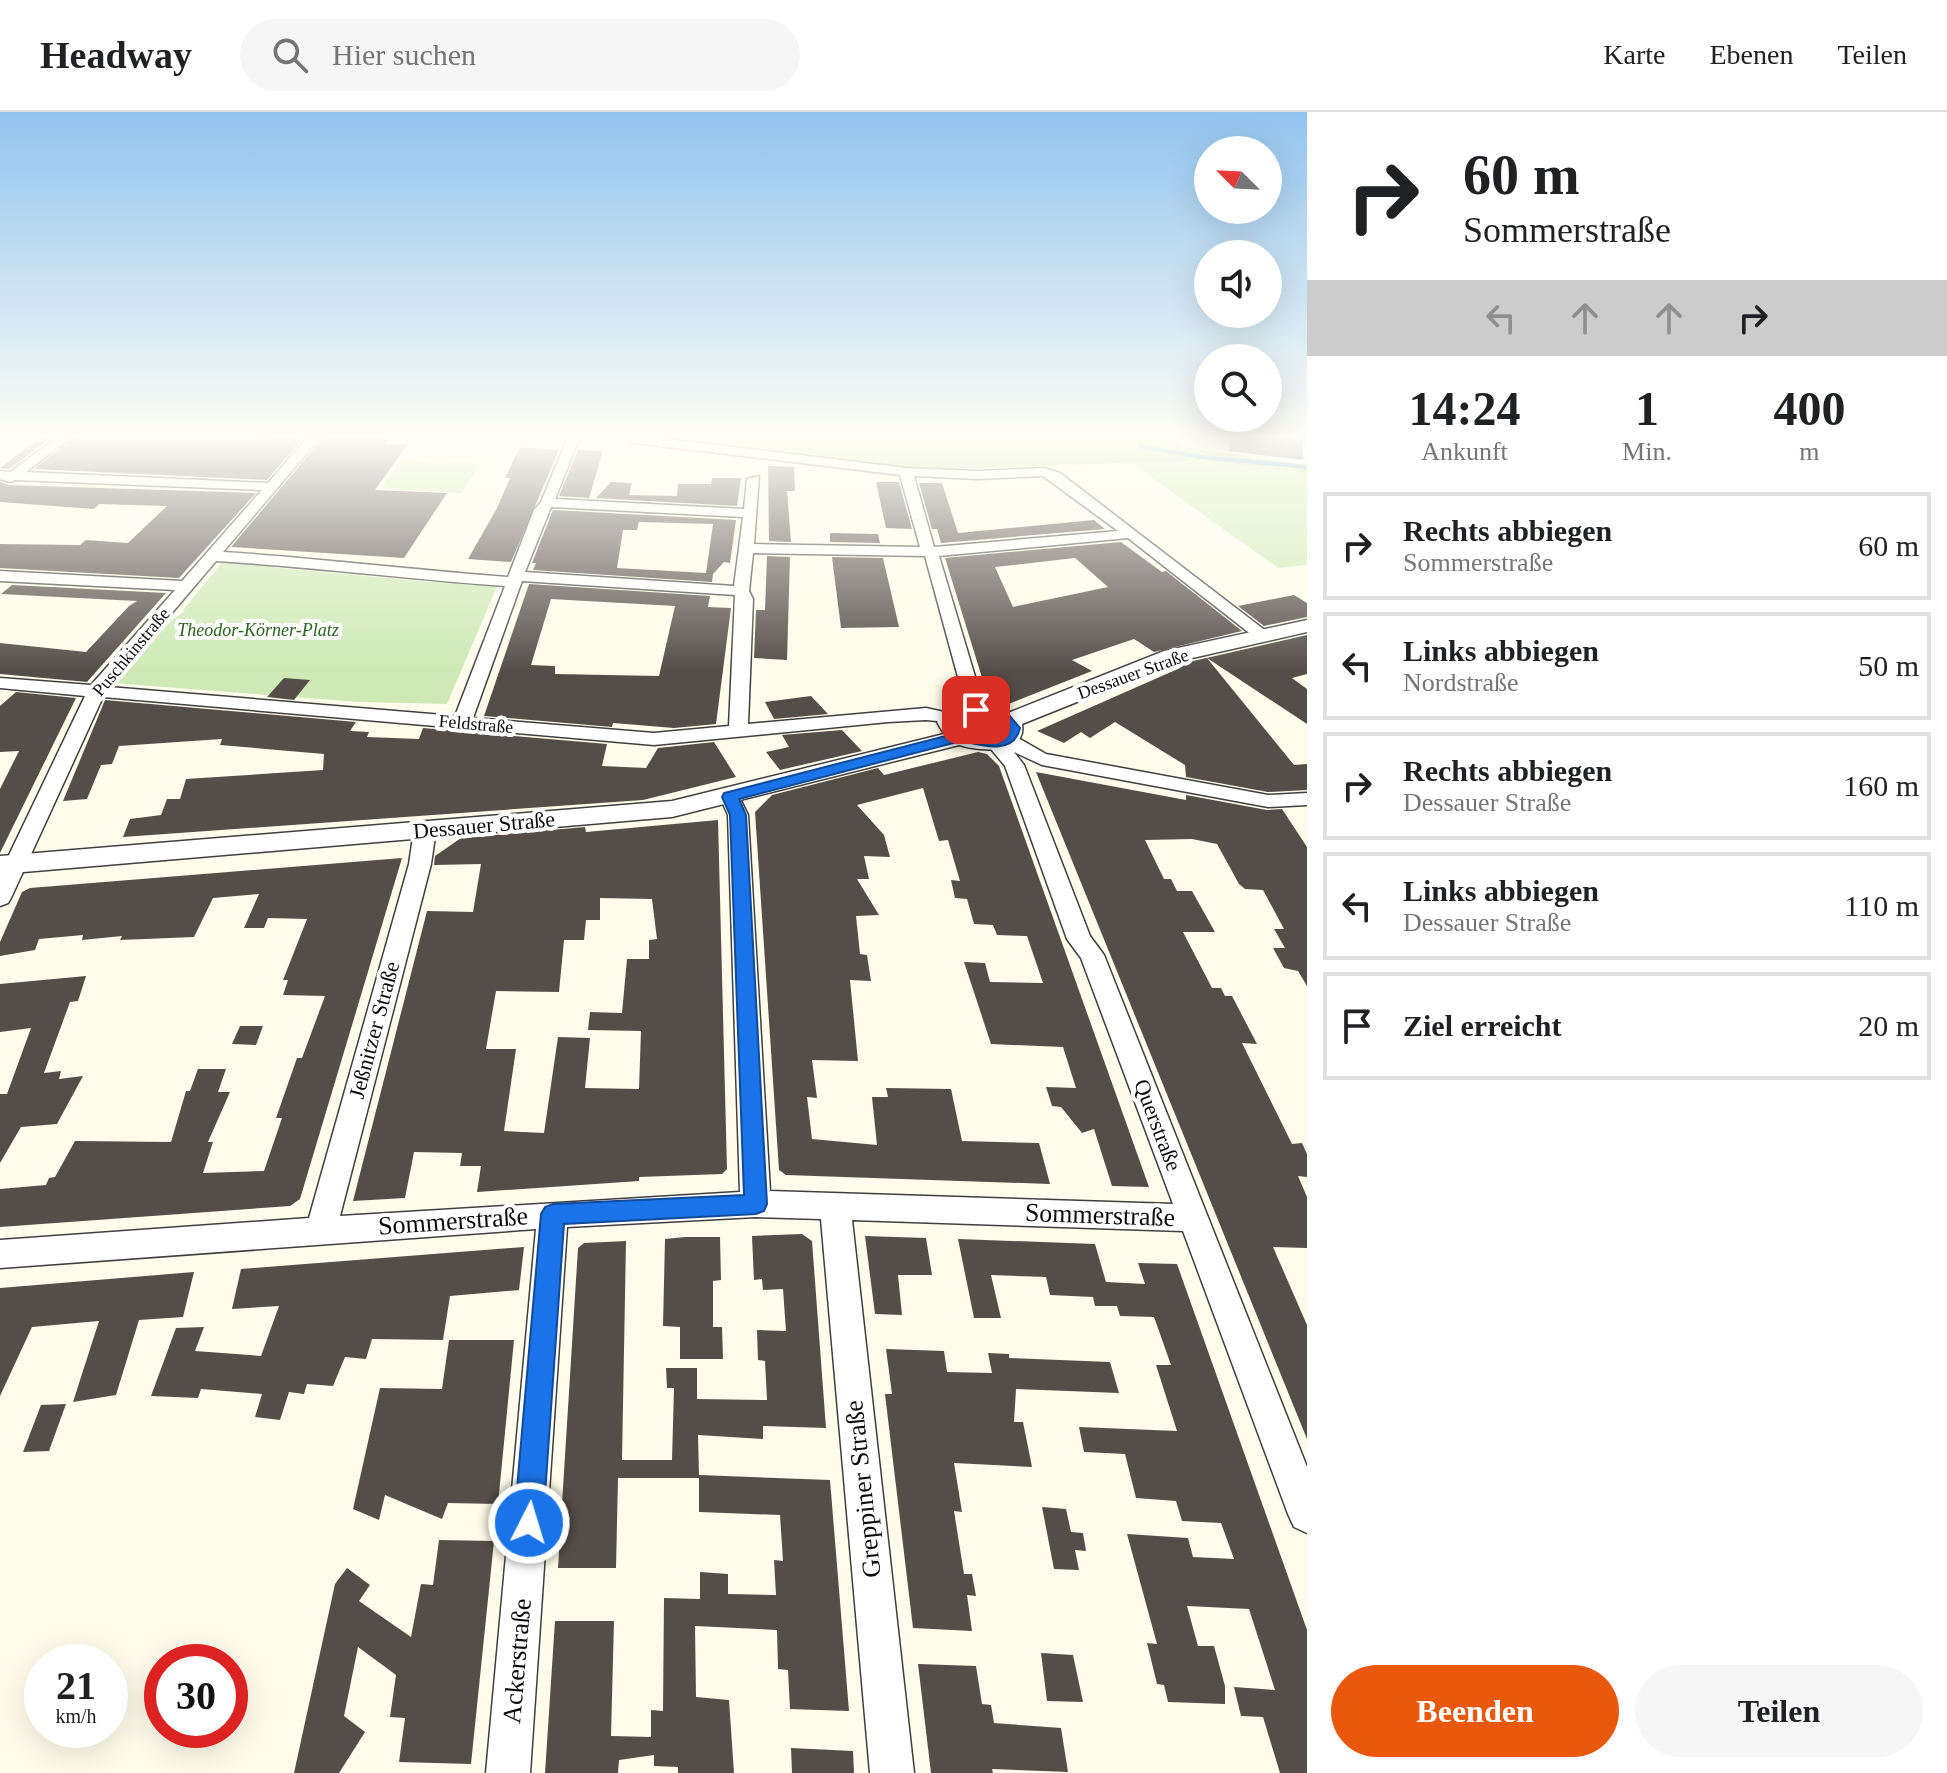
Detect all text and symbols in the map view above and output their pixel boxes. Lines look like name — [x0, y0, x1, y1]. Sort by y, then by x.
search box — [240, 19, 800, 91]
icon: search — [268, 33, 312, 77]
text: Headway — [40, 34, 192, 76]
text: Hier suchen — [332, 38, 476, 71]
text: Karte — [1603, 39, 1665, 70]
text: Ebenen — [1709, 39, 1793, 70]
text: Teilen — [1837, 39, 1907, 70]
north arrow — [1194, 136, 1282, 224]
map controls — [1194, 136, 1282, 432]
icon: right — [1331, 144, 1435, 248]
text: 60 m — [1463, 144, 1580, 206]
text: Sommerstraße — [1463, 210, 1671, 250]
button: sound — [1194, 240, 1282, 328]
icon: left — [1479, 296, 1523, 340]
icon: ahead — [1563, 296, 1607, 340]
icon: ahead — [1647, 296, 1691, 340]
icon: right — [1731, 296, 1775, 340]
button: search — [1194, 344, 1282, 432]
text: 14:24 — [1409, 382, 1521, 435]
text: 1 — [1635, 382, 1659, 435]
text: 400 — [1773, 382, 1845, 435]
text: Ankunft — [1421, 437, 1508, 466]
text: Min. — [1622, 437, 1672, 466]
text: m — [1799, 437, 1820, 466]
text: Rechts abbiegen — [1403, 514, 1612, 547]
icon: right — [1335, 524, 1379, 568]
text: 60 m — [1858, 529, 1919, 562]
text: Sommerstraße — [1403, 548, 1553, 577]
street label: Puschkinstraße — [88, 604, 174, 700]
park label: Theodor-Körner-Platz — [177, 620, 339, 640]
text: Links abbiegen — [1403, 634, 1599, 667]
icon: left — [1335, 644, 1379, 688]
street label: Dessauer Straße — [1075, 645, 1191, 703]
text: 50 m — [1858, 649, 1919, 682]
text: Nordstraße — [1403, 668, 1519, 697]
pin — [942, 676, 1010, 744]
icon: arrive — [954, 688, 998, 732]
street label: Feldstraße — [438, 711, 514, 737]
text: Rechts abbiegen — [1403, 754, 1612, 787]
icon: right — [1335, 764, 1379, 808]
text: 160 m — [1843, 769, 1919, 802]
text: Dessauer Straße — [1403, 788, 1571, 817]
street label: Dessauer Straße — [412, 806, 556, 844]
text: Links abbiegen — [1403, 874, 1599, 907]
icon: left — [1335, 884, 1379, 928]
text: 110 m — [1844, 889, 1919, 922]
text: Dessauer Straße — [1403, 908, 1571, 937]
street label: Jeßnitzer Straße — [344, 959, 404, 1101]
icon: arrive — [1335, 1004, 1379, 1048]
text: Ziel erreicht — [1403, 1009, 1562, 1042]
text: 20 m — [1858, 1009, 1919, 1042]
street label: Querstraße — [1129, 1075, 1187, 1175]
street label: Sommerstraße — [1024, 1198, 1176, 1232]
street label: Sommerstraße — [377, 1201, 529, 1241]
street label: Greppiner Straße — [839, 1399, 887, 1579]
position arrow — [487, 1481, 571, 1565]
street label: Ackerstraße — [497, 1597, 537, 1725]
speed limit sign: 30 — [144, 1644, 248, 1748]
text: 21 — [56, 1663, 96, 1708]
button: Beenden — [1331, 1665, 1619, 1757]
button: Teilen — [1635, 1665, 1923, 1757]
text: km/h — [55, 1705, 97, 1727]

